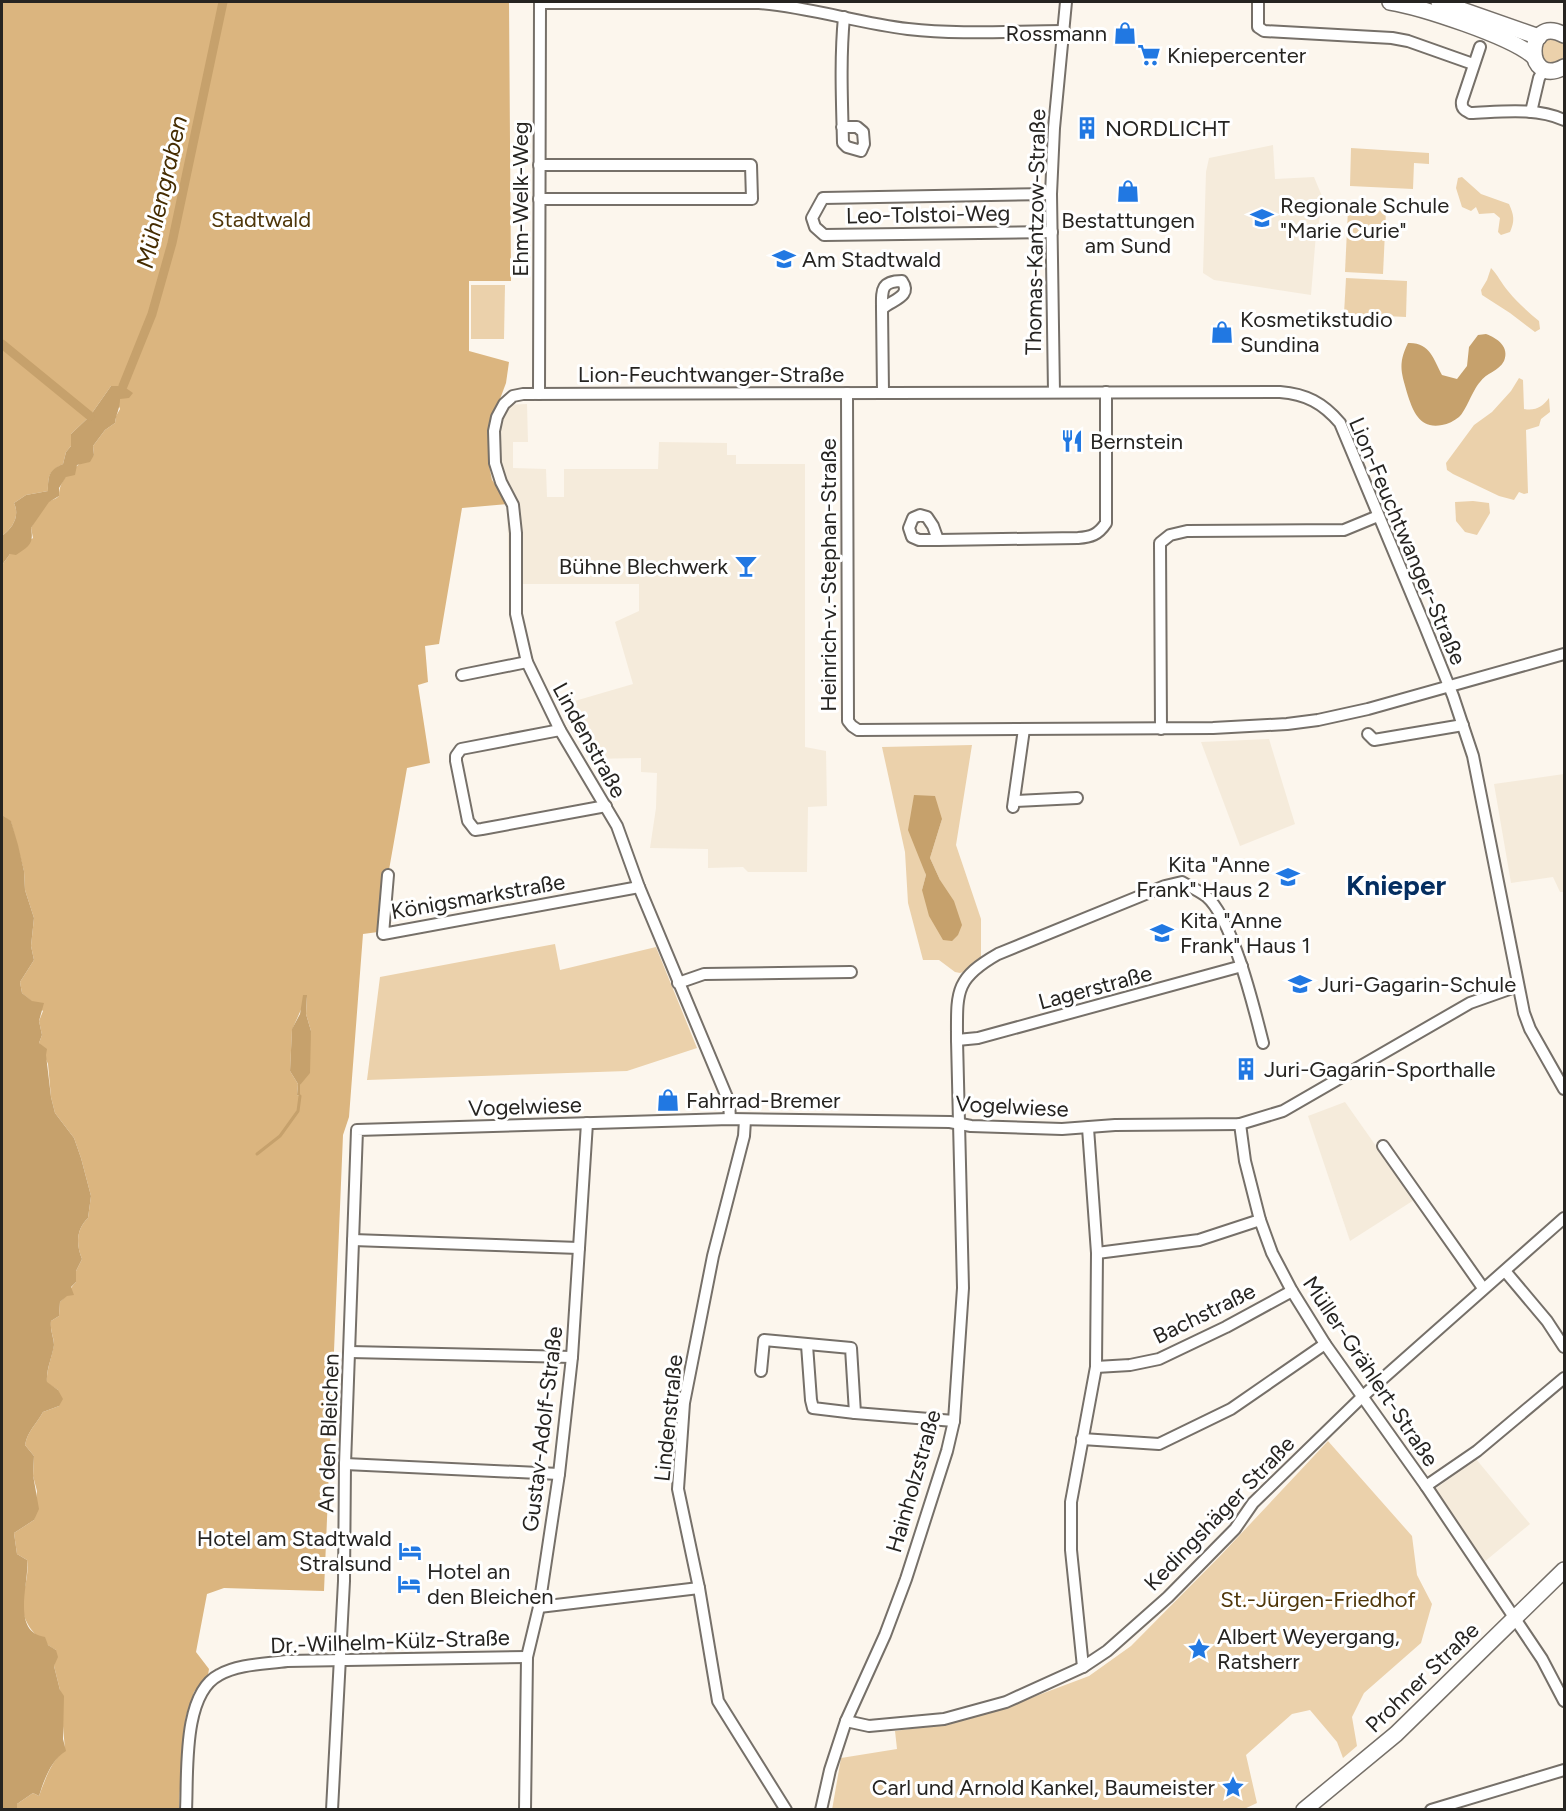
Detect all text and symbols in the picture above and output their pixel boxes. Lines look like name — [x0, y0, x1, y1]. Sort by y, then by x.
place label: Rossmann — [1005, 20, 1107, 47]
shop icon: Rossmann — [1112, 20, 1138, 46]
supermarket icon: Kniepercenter — [1136, 42, 1162, 68]
place label: Kniepercenter — [1167, 42, 1307, 69]
street label: Thomas-Kantzow-Straße — [1020, 109, 1051, 355]
water label: Mühlengraben — [130, 113, 193, 271]
building icon: NORDLICHT — [1074, 115, 1100, 141]
place label: NORDLICHT — [1105, 115, 1230, 142]
street label: Ehm-Welk-Weg — [507, 121, 534, 277]
shop icon: Bestattungen am Sund — [1115, 178, 1141, 204]
place label: Regionale Schule "Marie Curie" — [1280, 192, 1449, 244]
street label: Leo-Tolstoi-Weg — [846, 200, 1010, 229]
school or university icon: Regionale Schule "Marie Curie" — [1249, 205, 1275, 231]
park label: Stadtwald — [211, 206, 311, 233]
place label: Bestattungen am Sund — [1061, 207, 1195, 259]
school or university icon: Am Stadtwald — [771, 246, 797, 272]
place label: Am Stadtwald — [802, 246, 941, 273]
place label: Kosmetikstudio Sundina — [1240, 306, 1393, 358]
shop icon: Kosmetikstudio Sundina — [1209, 319, 1235, 345]
street label: Lion-Feuchtwanger-Straße — [578, 361, 844, 388]
street label: Lion-Feuchtwanger-Straße — [1343, 413, 1472, 669]
restaurant icon: Bernstein — [1059, 428, 1085, 454]
place label: Bernstein — [1090, 428, 1183, 455]
street label: Heinrich-v.-Stephan-Straße — [815, 438, 842, 712]
place label: Bühne Blechwerk — [559, 553, 728, 580]
bar icon: Bühne Blechwerk — [733, 553, 759, 579]
street label: Lindenstraße — [547, 678, 632, 803]
place label: Kita "Anne Frank" Haus 2 — [1136, 851, 1270, 903]
school or university icon: Kita "Anne Frank" Haus 2 — [1275, 864, 1301, 890]
street label: Königsmarkstraße — [389, 868, 567, 925]
district label: Knieper — [1346, 868, 1446, 902]
place label: Kita "Anne Frank" Haus 1 — [1180, 907, 1311, 959]
school or university icon: Kita "Anne Frank" Haus 1 — [1149, 920, 1175, 946]
street label: Lagerstraße — [1035, 959, 1155, 1016]
school or university icon: Juri-Gagarin-Schule — [1287, 971, 1313, 997]
place label: Juri-Gagarin-Schule — [1318, 971, 1516, 998]
building icon: Juri-Gagarin-Sporthalle — [1233, 1056, 1259, 1082]
place label: Juri-Gagarin-Sporthalle — [1264, 1056, 1496, 1083]
shop icon: Fahrrad-Bremer — [655, 1087, 681, 1113]
place label: Fahrrad-Bremer — [686, 1087, 841, 1114]
street label: Vogelwiese — [955, 1090, 1069, 1123]
street label: Vogelwiese — [468, 1091, 582, 1122]
street label: Müller-Grählert-Straße — [1297, 1271, 1444, 1471]
street label: Bachstraße — [1149, 1277, 1260, 1350]
street label: Gustav-Adolf-Straße — [517, 1325, 568, 1533]
street label: An den Bleichen — [312, 1353, 345, 1513]
street label: Lindenstraße — [648, 1353, 689, 1483]
street label: Hainholzstraße — [880, 1407, 947, 1556]
street label: Kedingshäger Straße — [1138, 1430, 1300, 1596]
place label: Hotel am Stadtwald Stralsund — [197, 1525, 392, 1577]
hotel icon: Hotel am Stadtwald Stralsund — [397, 1538, 423, 1564]
place label: Hotel an den Bleichen — [427, 1558, 553, 1610]
hotel icon: Hotel an den Bleichen — [396, 1571, 422, 1597]
park label: St.-Jürgen-Friedhof — [1220, 1586, 1417, 1613]
street label: Prohner Straße — [1360, 1617, 1485, 1738]
place label: Albert Weyergang, Ratsherr — [1217, 1623, 1400, 1675]
street label: Dr.-Wilhelm-Külz-Straße — [270, 1624, 510, 1659]
place icon: Albert Weyergang, Ratsherr — [1186, 1636, 1212, 1662]
place label: Carl und Arnold Kankel, Baumeister — [872, 1774, 1216, 1801]
place icon: Carl und Arnold Kankel, Baumeister — [1220, 1774, 1246, 1800]

